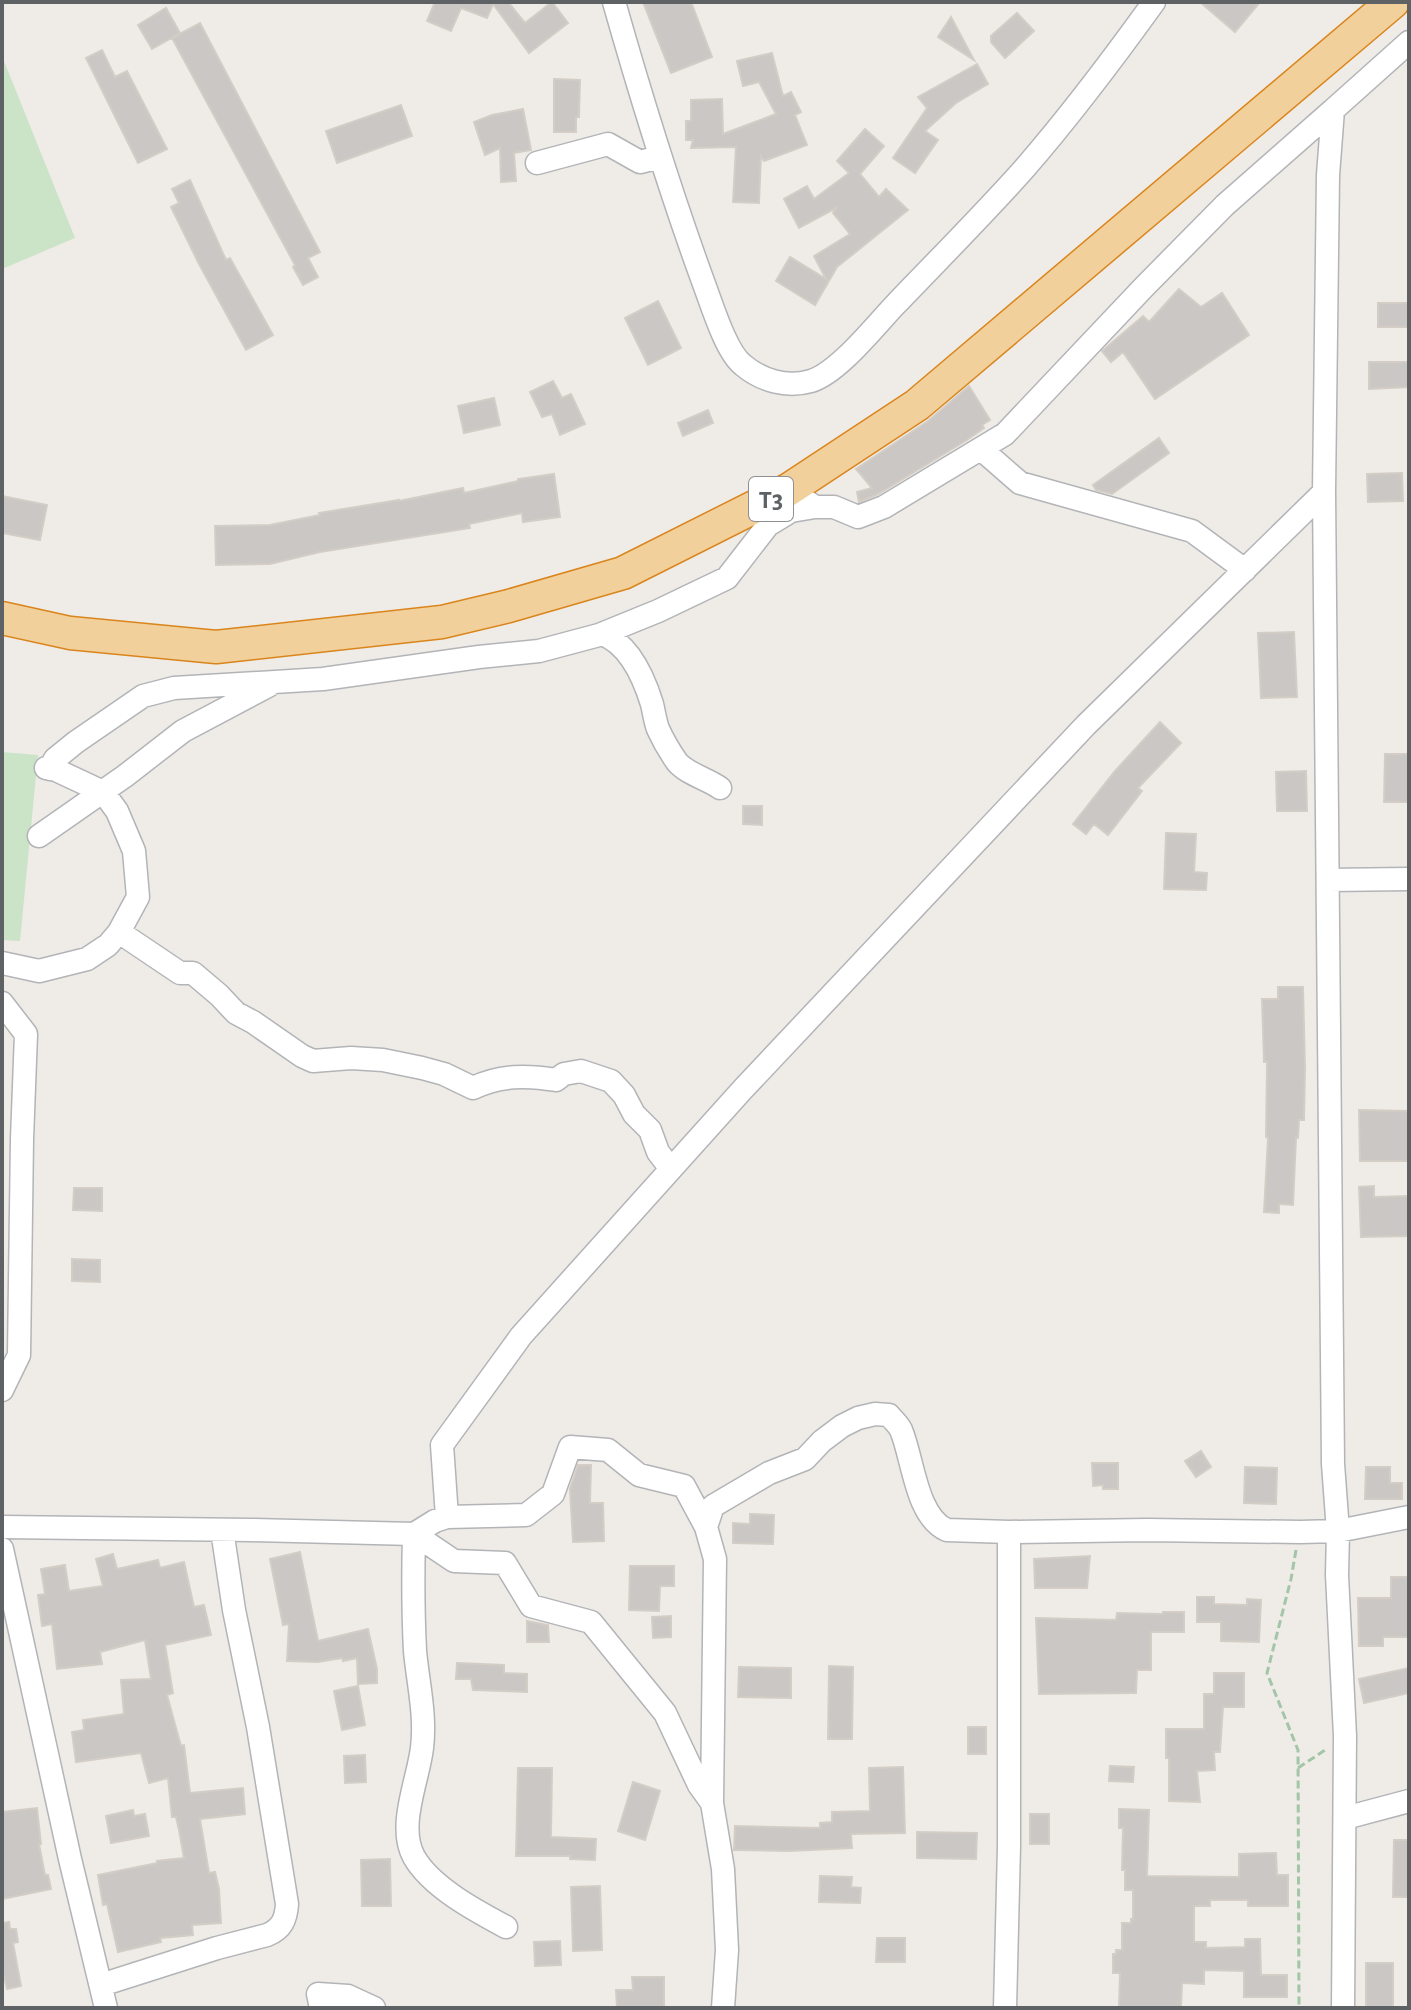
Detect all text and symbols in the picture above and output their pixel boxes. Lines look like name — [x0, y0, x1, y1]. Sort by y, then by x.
road number: T3 — [749, 477, 793, 521]

